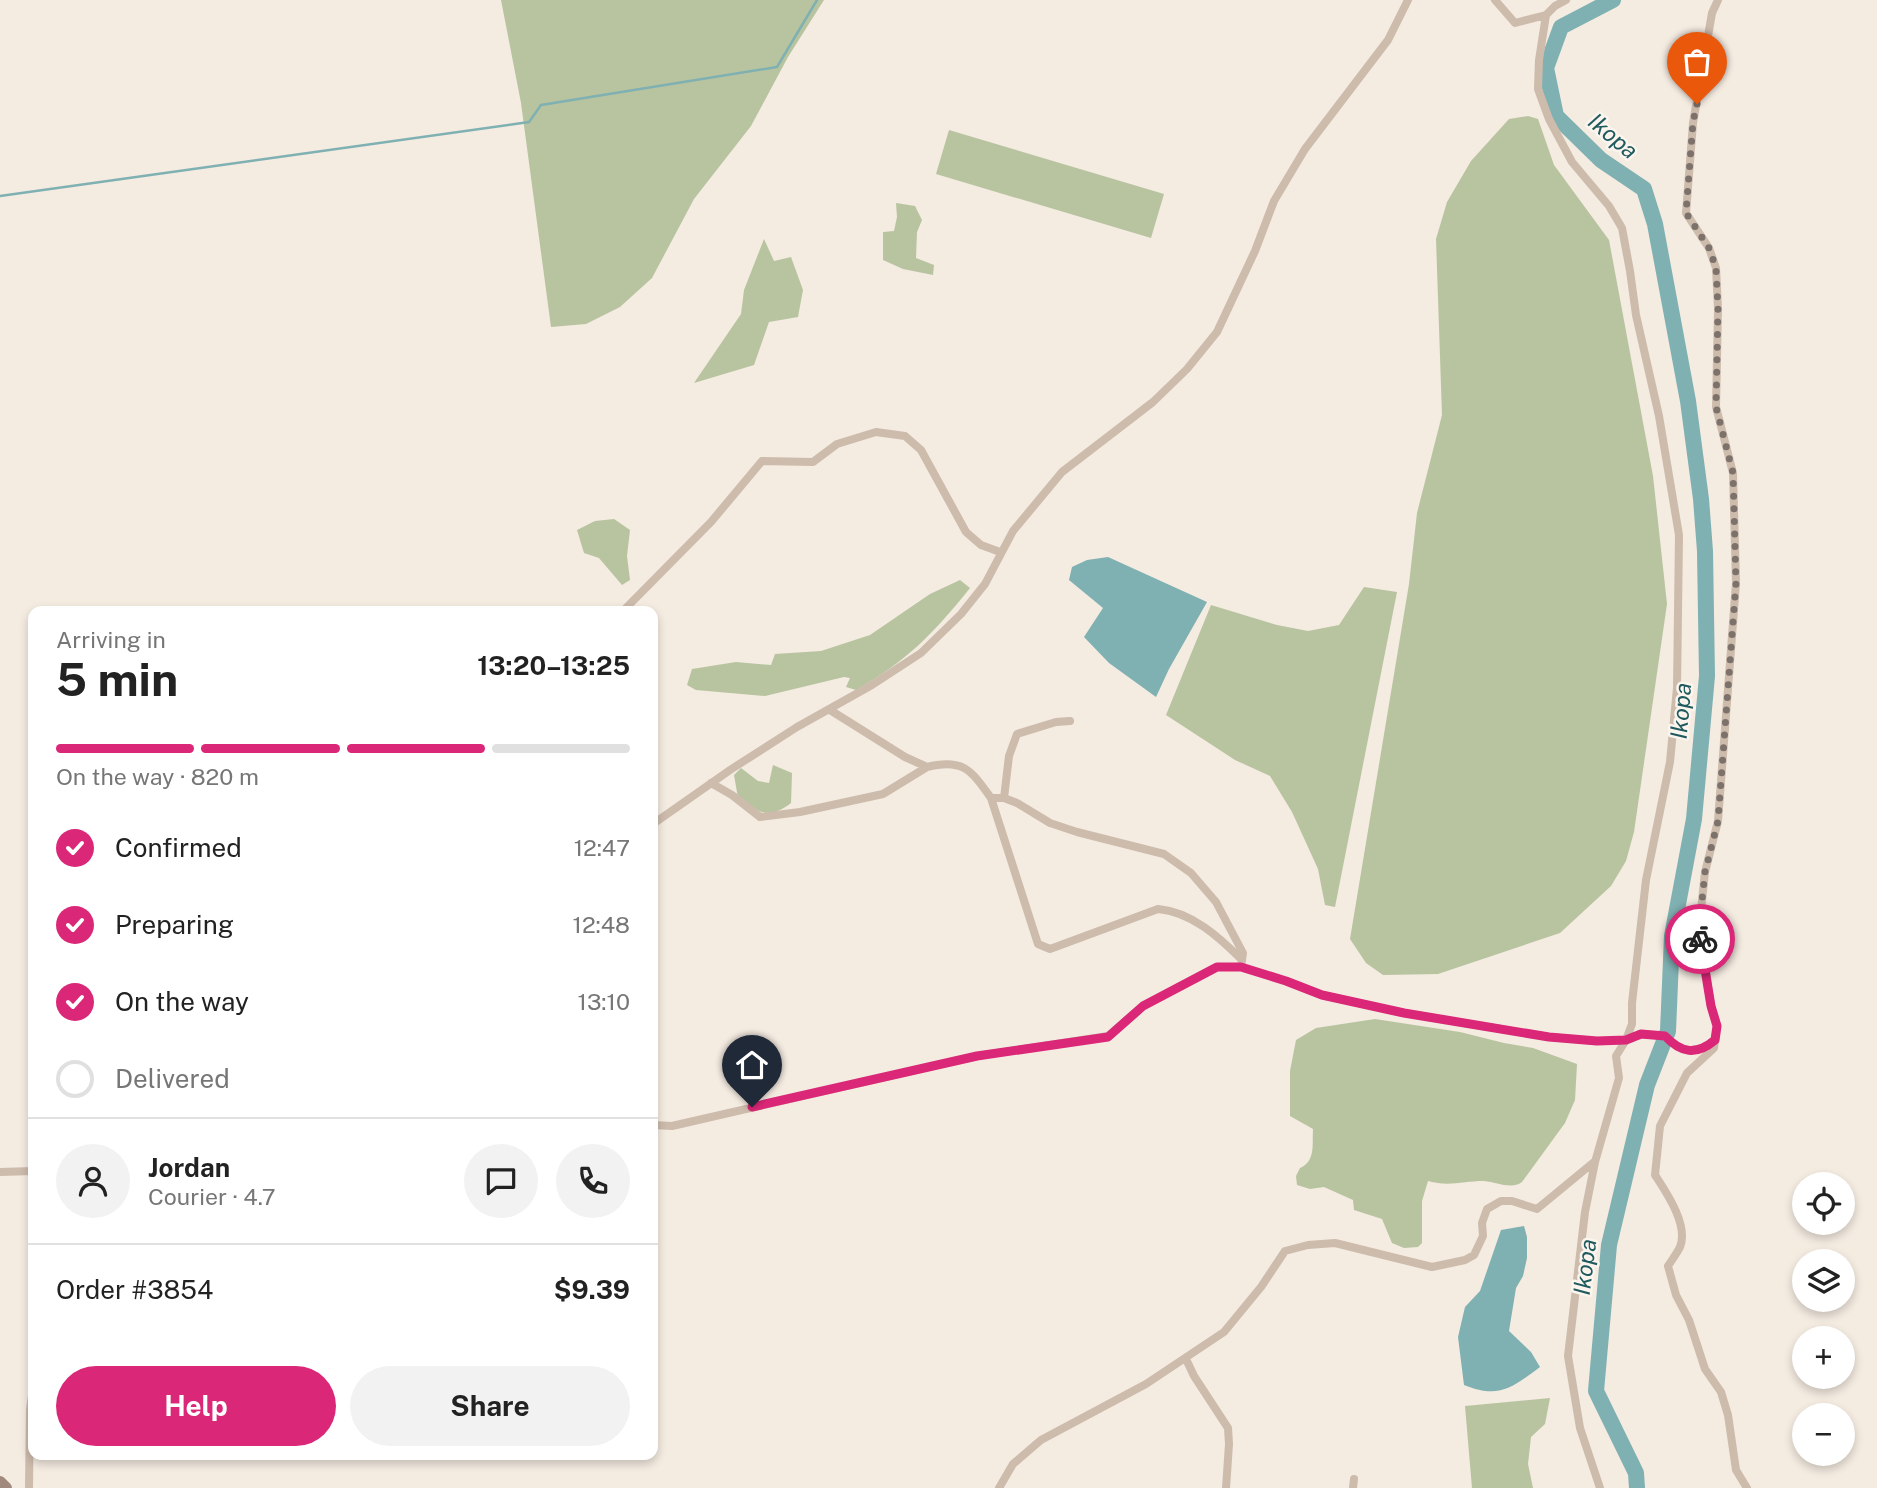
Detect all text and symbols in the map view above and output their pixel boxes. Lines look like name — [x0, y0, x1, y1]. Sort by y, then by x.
pin — [1667, 32, 1727, 104]
icon: bag — [1678, 43, 1716, 81]
water label: Ikopa — [1583, 107, 1644, 164]
text: Arriving in — [56, 626, 166, 653]
text: 13:20–13:25 — [477, 650, 630, 681]
text: 5 min — [56, 652, 178, 706]
water label: Ikopa — [1665, 682, 1696, 740]
text: On the way · 820 m — [56, 763, 259, 790]
icon: check — [56, 829, 94, 867]
text: Confirmed — [115, 832, 242, 863]
text: 12:47 — [574, 834, 630, 861]
courier — [1665, 904, 1735, 974]
icon: check — [56, 906, 94, 944]
text: Preparing — [115, 909, 234, 940]
text: 12:48 — [573, 911, 630, 938]
icon: bike — [1681, 920, 1719, 958]
icon: check — [56, 983, 94, 1021]
text: On the way — [115, 986, 249, 1017]
text: 13:10 — [578, 988, 630, 1015]
pin — [722, 1035, 782, 1107]
icon: home — [733, 1046, 771, 1084]
text: Delivered — [115, 1063, 230, 1094]
button: person — [56, 1144, 130, 1218]
button: chat — [464, 1144, 538, 1218]
button: phone — [556, 1144, 630, 1218]
text: Jordan — [148, 1152, 230, 1183]
map controls — [1792, 1172, 1855, 1466]
button: locate — [1792, 1172, 1855, 1235]
text: Courier · 4.7 — [148, 1183, 276, 1210]
water label: Ikopa — [1568, 1237, 1601, 1297]
button: layers — [1792, 1249, 1855, 1312]
text: Order #3854 — [56, 1274, 213, 1305]
text: $9.39 — [554, 1274, 630, 1305]
button: + — [1792, 1326, 1855, 1389]
button: Help — [56, 1366, 336, 1446]
button: Share — [350, 1366, 630, 1446]
button: − — [1792, 1403, 1855, 1466]

